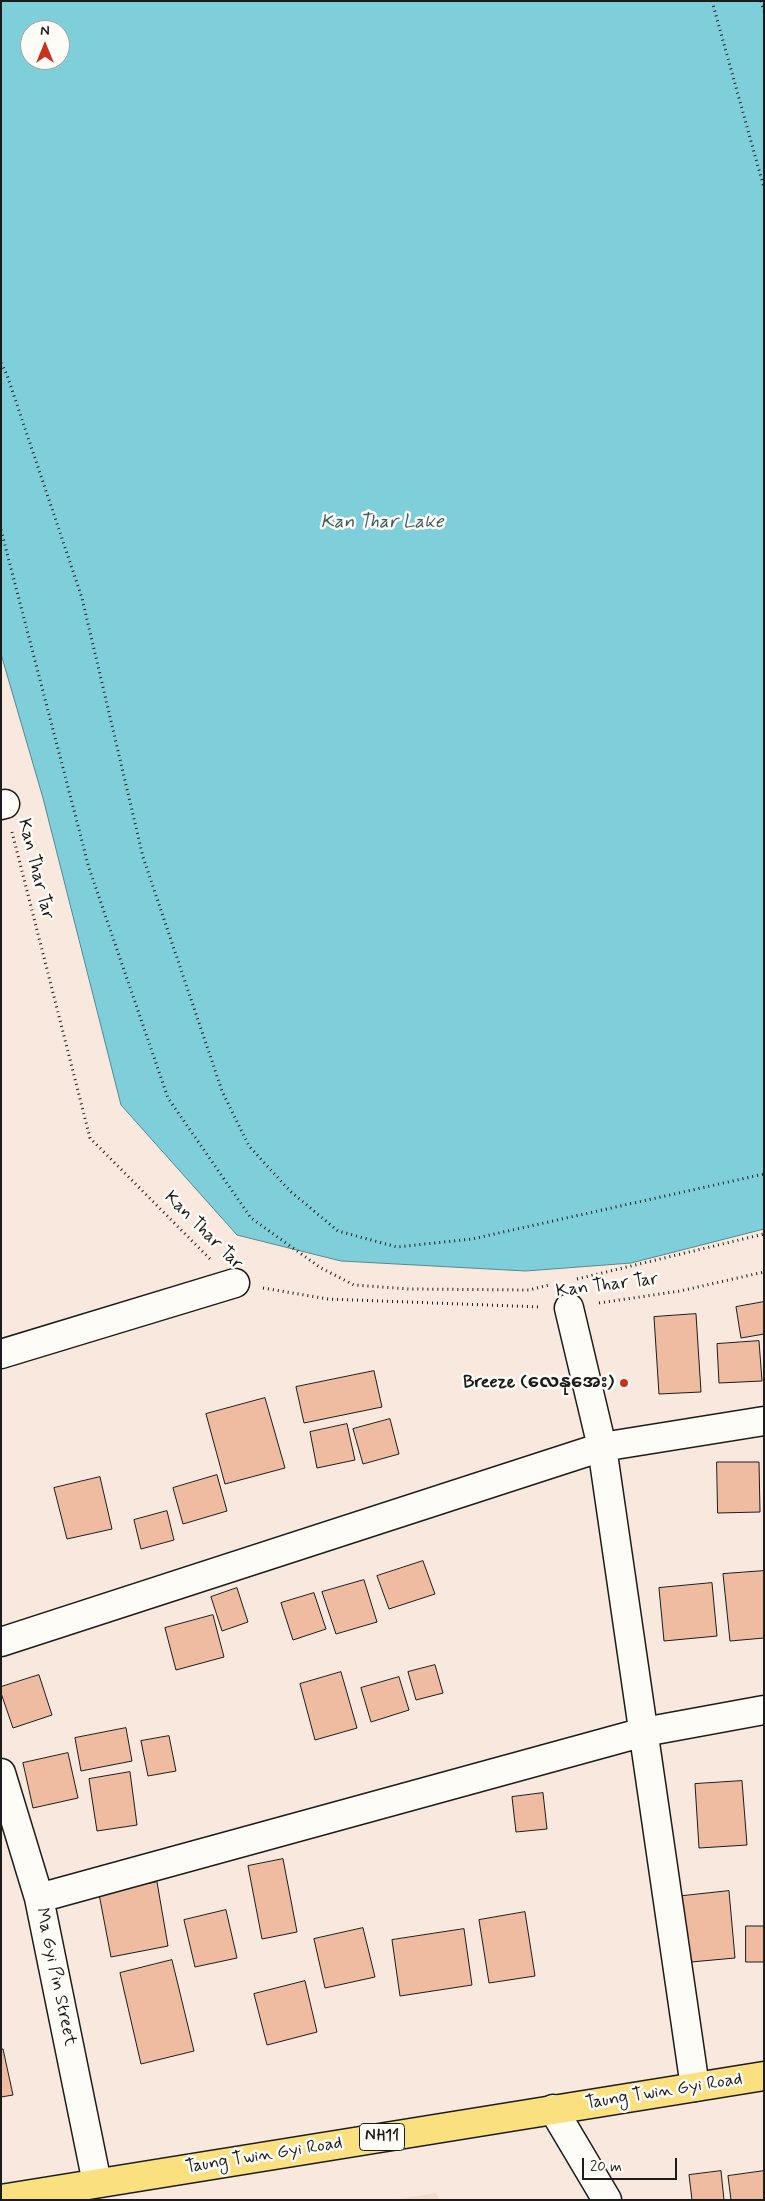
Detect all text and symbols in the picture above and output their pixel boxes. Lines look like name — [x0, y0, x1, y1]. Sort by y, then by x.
north arrow — [20, 20, 70, 70]
text: N — [40, 22, 50, 40]
water label: Kan Thar Lake — [321, 512, 443, 534]
street label: Kan Thar Tar — [12, 817, 58, 921]
street label: Kan Thar Tar — [159, 1187, 247, 1275]
street label: Kan Thar Tar — [555, 1269, 659, 1303]
place label: Breeze (လေနုအေး) — [463, 1372, 614, 1394]
marker: Breeze (လေနုအေး) — [618, 1377, 630, 1389]
street label: Ma Gyi Pin Street — [30, 1906, 80, 2048]
street label: Taung Twin Gyi Road — [584, 2069, 744, 2115]
road number: NH11 — [360, 2124, 404, 2150]
street label: Taung Twin Gyi Road — [184, 2133, 344, 2179]
scale bar — [585, 2148, 680, 2180]
text: 20 m — [590, 2157, 622, 2177]

